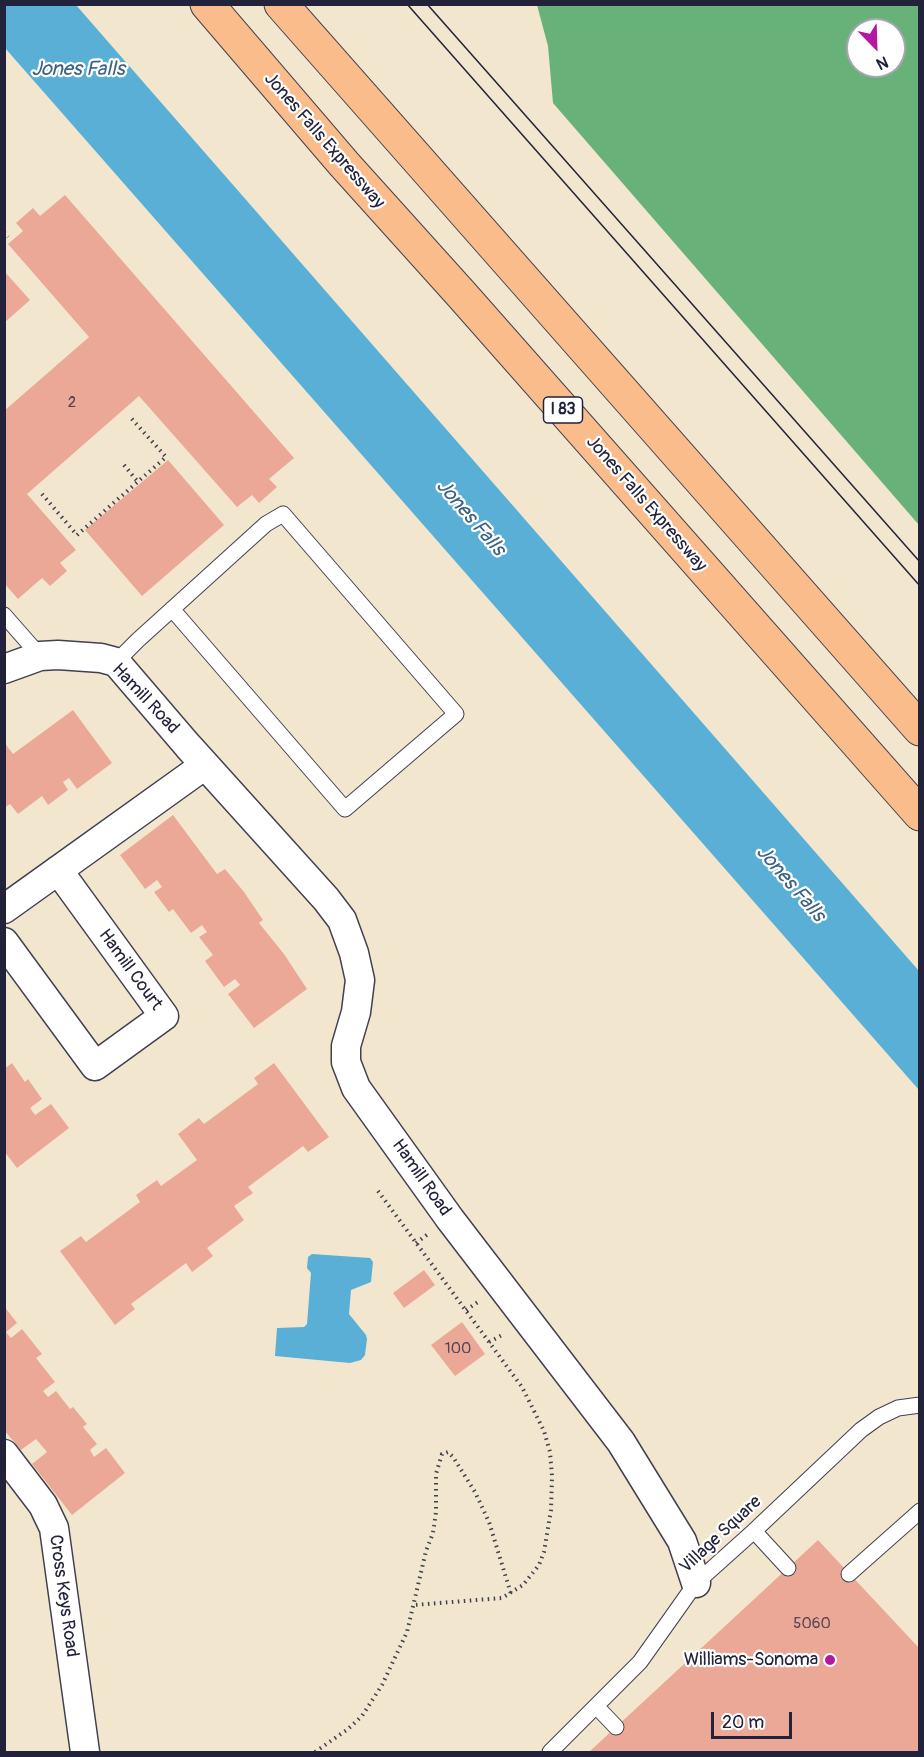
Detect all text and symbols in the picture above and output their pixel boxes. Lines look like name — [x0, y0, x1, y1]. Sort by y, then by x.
north arrow — [846, 18, 906, 78]
text: N — [873, 51, 891, 74]
water label: Jones Falls — [31, 58, 125, 82]
street label: Jones Falls Expressway — [259, 69, 389, 213]
house number: 2 — [68, 394, 76, 412]
road number: I 83 — [544, 397, 582, 423]
street label: Jones Falls Expressway — [581, 432, 711, 576]
water label: Jones Falls — [430, 475, 510, 561]
street label: Hamill Road — [107, 659, 183, 739]
water label: Jones Falls — [750, 841, 830, 927]
street label: Hamill Court — [93, 925, 167, 1015]
street label: Hamill Road — [387, 1135, 455, 1221]
house number: 100 — [445, 1340, 471, 1358]
street label: Village Square — [676, 1492, 766, 1578]
street label: Cross Keys Road — [44, 1533, 82, 1659]
house number: 5060 — [793, 1615, 831, 1633]
place label: Williams-Sonoma — [684, 1649, 818, 1671]
marker: Williams-Sonoma — [823, 1653, 837, 1667]
scale bar — [714, 1700, 795, 1738]
text: 20 m — [722, 1711, 764, 1734]

